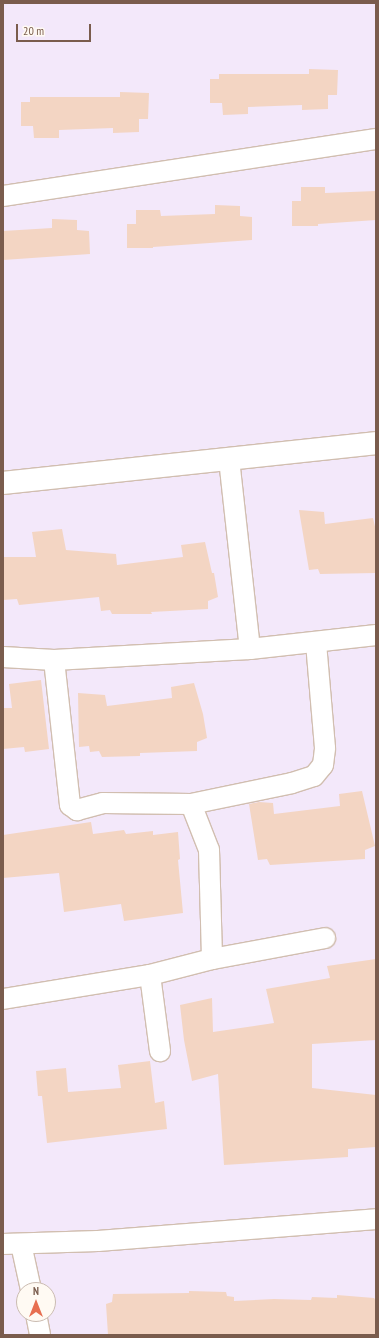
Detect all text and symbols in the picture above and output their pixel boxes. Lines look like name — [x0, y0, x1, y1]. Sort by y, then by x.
scale bar — [18, 16, 93, 42]
text: 20 m — [23, 23, 44, 38]
north arrow — [16, 1282, 56, 1322]
text: N — [33, 1284, 39, 1298]

